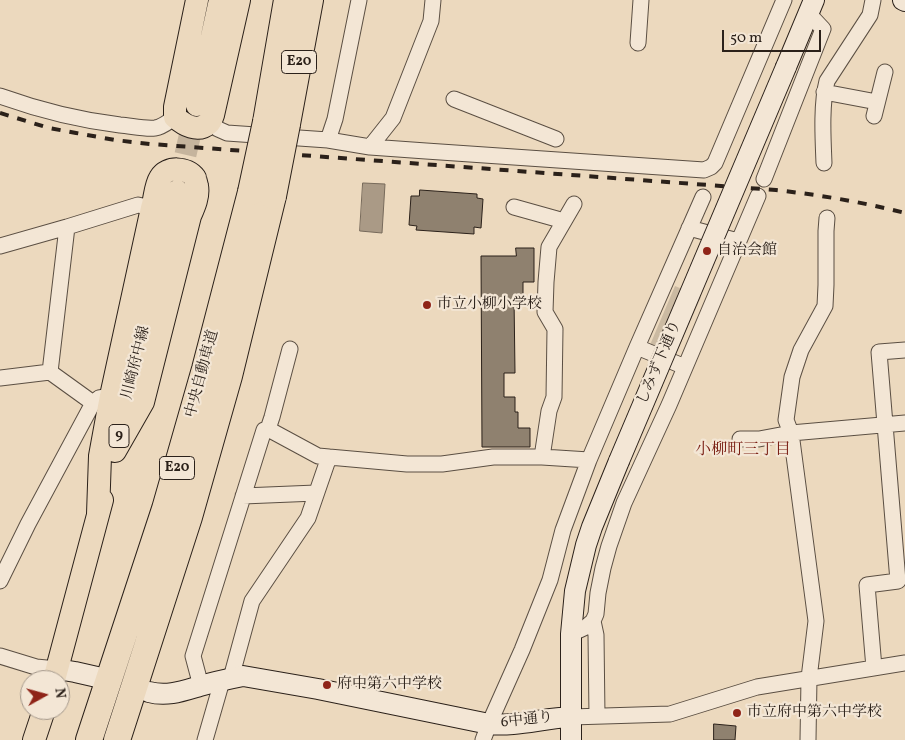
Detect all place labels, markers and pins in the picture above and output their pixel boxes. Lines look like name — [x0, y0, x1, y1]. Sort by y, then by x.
place label: 自治会館 — [717, 242, 777, 260]
marker: 自治会館 — [701, 245, 713, 257]
place label: 市立小柳小学校 — [437, 296, 542, 314]
marker: 市立小柳小学校 — [421, 299, 433, 311]
place label: 府中第六中学校 — [337, 676, 442, 694]
marker: 府中第六中学校 — [321, 679, 333, 691]
place label: 市立府中第六中学校 — [747, 704, 882, 722]
marker: 市立府中第六中学校 — [731, 707, 743, 719]

